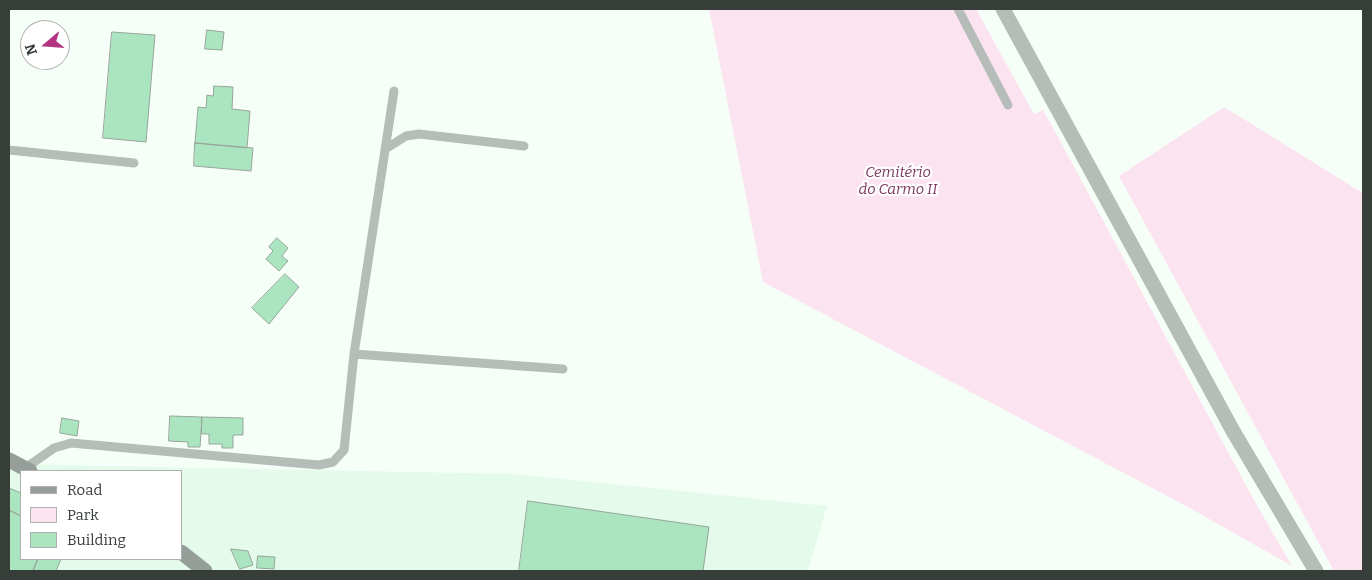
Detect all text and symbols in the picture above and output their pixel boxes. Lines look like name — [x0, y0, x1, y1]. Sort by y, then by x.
north arrow — [20, 20, 70, 70]
text: N — [21, 42, 41, 57]
park label: Cemitério do Carmo II — [859, 164, 937, 199]
legend — [20, 470, 182, 560]
text: Road — [67, 481, 102, 499]
text: Park — [67, 506, 99, 524]
text: Building — [67, 531, 126, 549]

